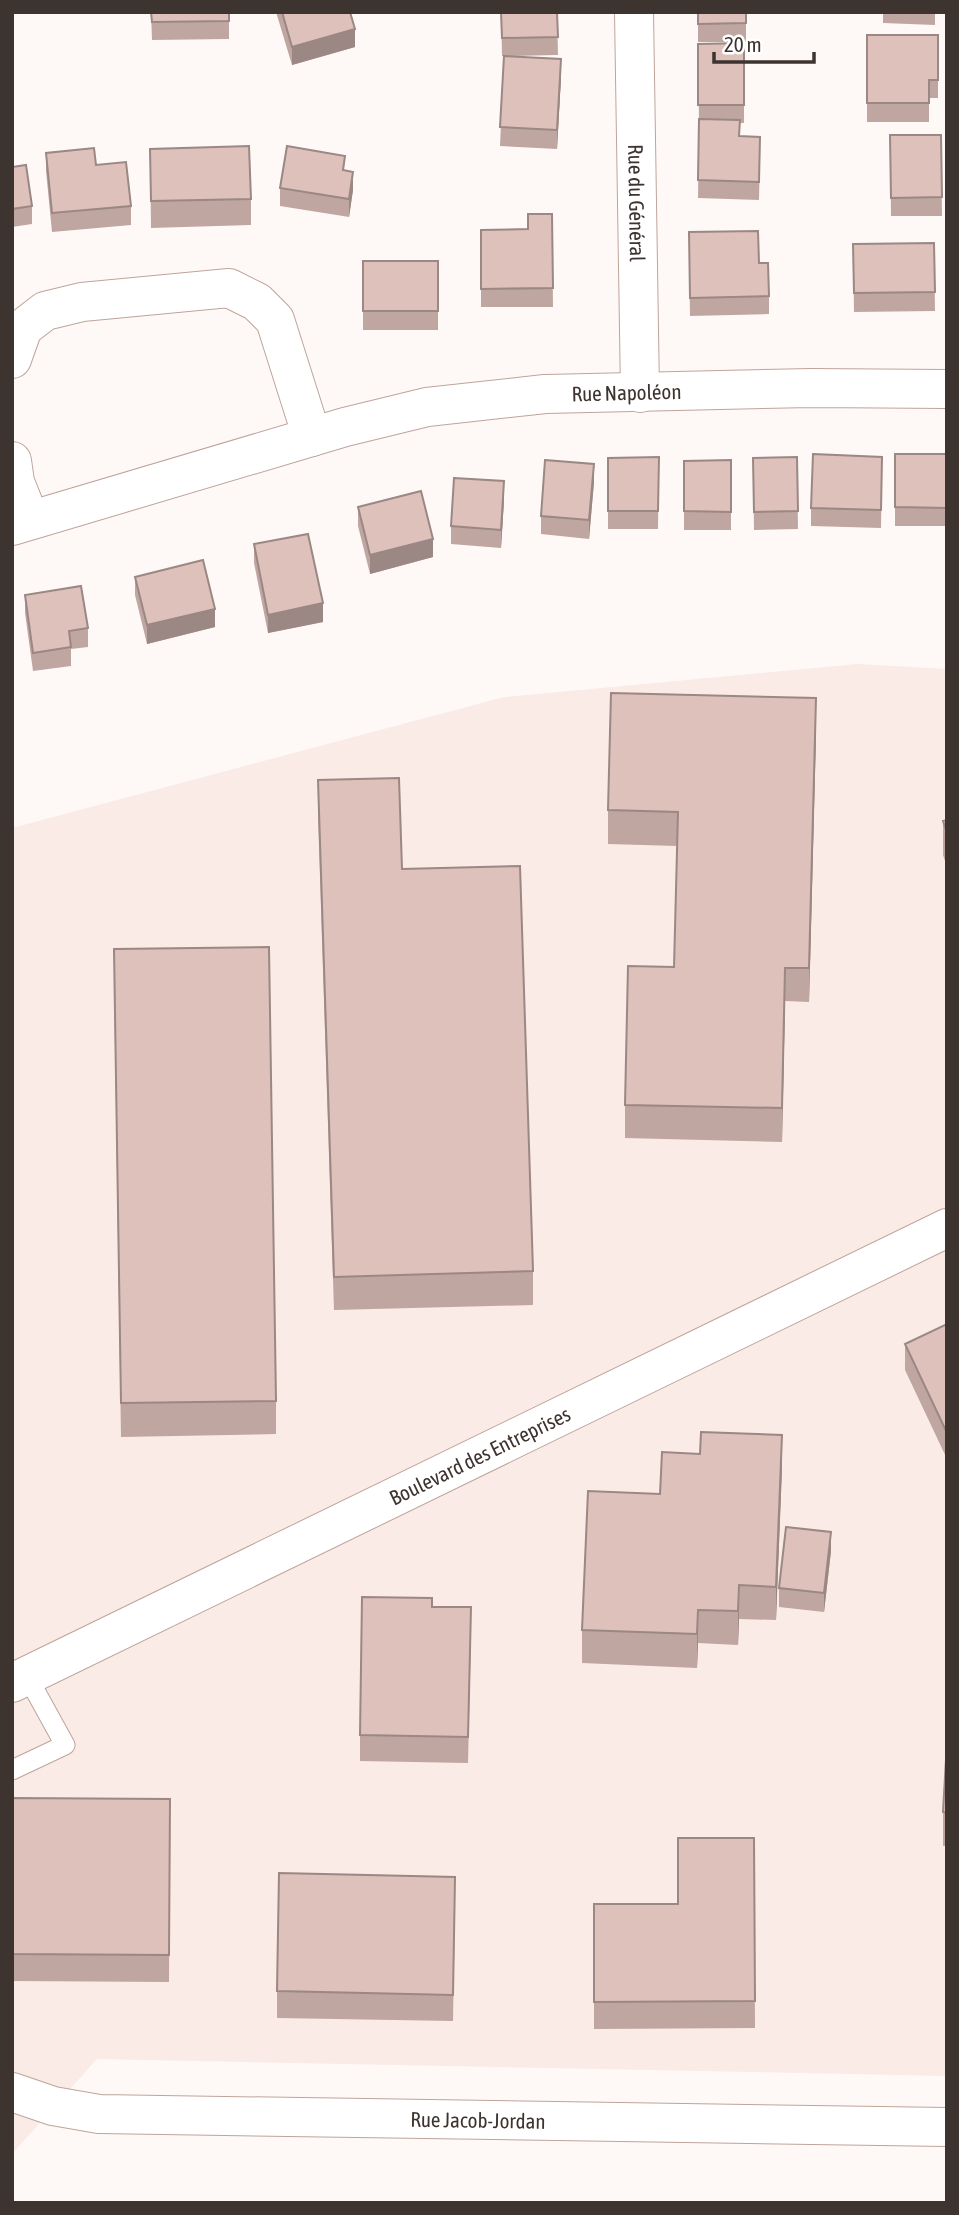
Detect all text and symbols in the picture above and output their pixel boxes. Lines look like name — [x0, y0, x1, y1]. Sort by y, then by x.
scale bar — [714, 21, 814, 65]
text: 20 m — [724, 32, 762, 56]
street label: Rue du Général — [624, 144, 650, 262]
street label: Rue Napoléon — [571, 379, 682, 405]
street label: Boulevard des Entreprises — [385, 1401, 574, 1510]
street label: Rue Jacob-Jordan — [410, 2107, 546, 2133]

